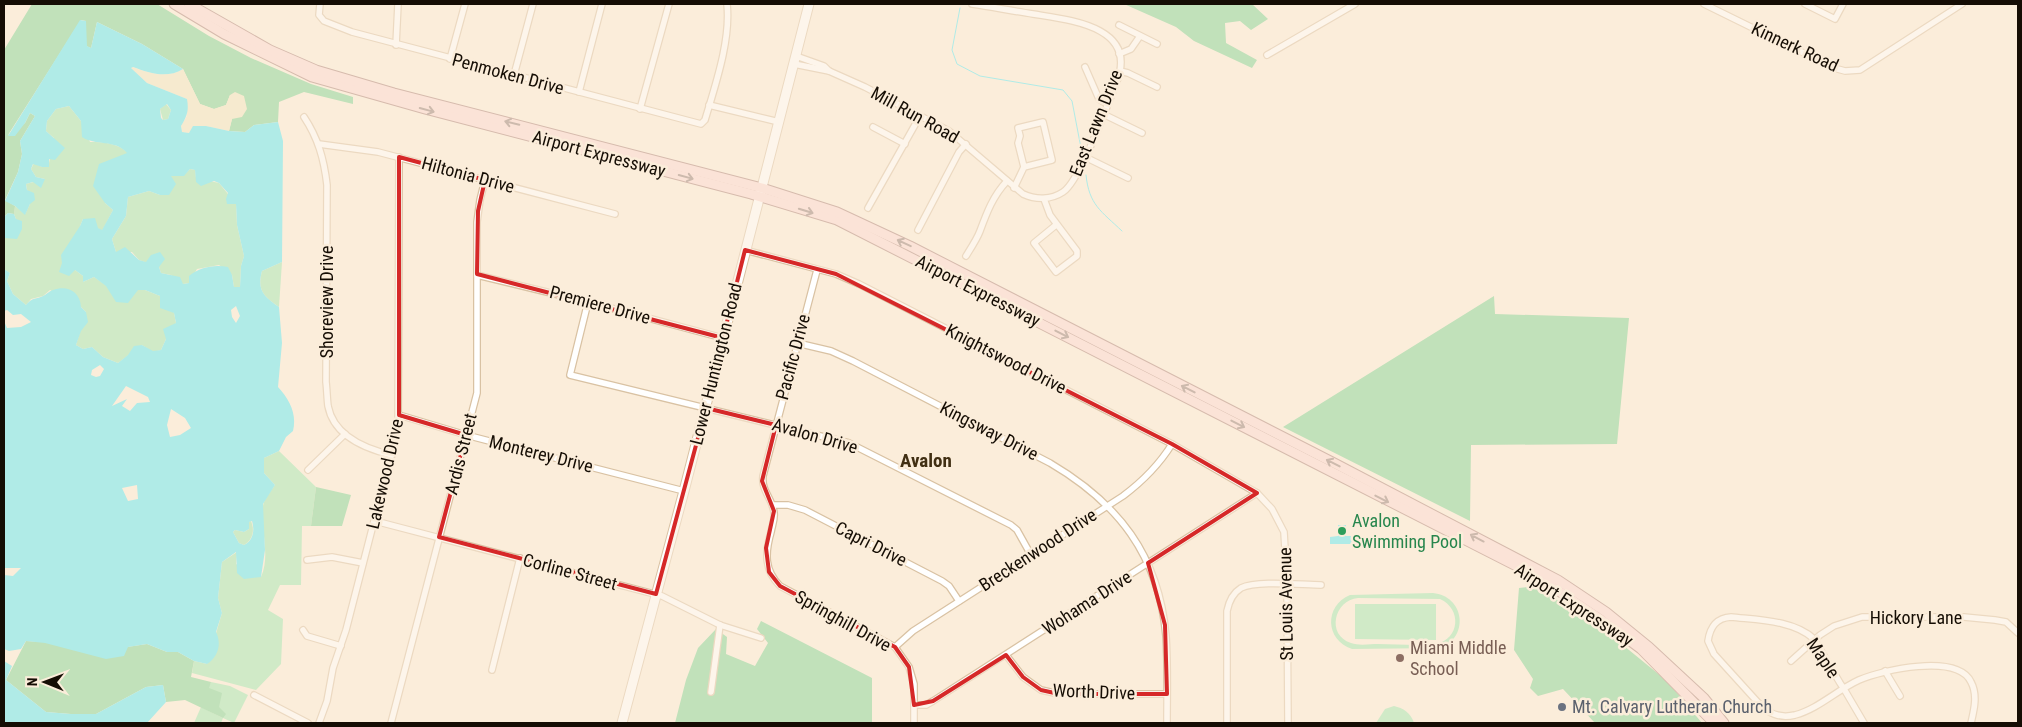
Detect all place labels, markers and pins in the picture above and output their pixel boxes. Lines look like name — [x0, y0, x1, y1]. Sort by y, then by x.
place label: Avalon Swimming Pool — [1352, 510, 1462, 552]
marker: Avalon Swimming Pool — [1336, 525, 1348, 537]
place label: Miami Middle School — [1410, 637, 1506, 679]
marker: Miami Middle School — [1394, 652, 1406, 664]
place label: Mt. Calvary Lutheran Church — [1572, 696, 1772, 717]
marker: Mt. Calvary Lutheran Church — [1556, 701, 1568, 713]

